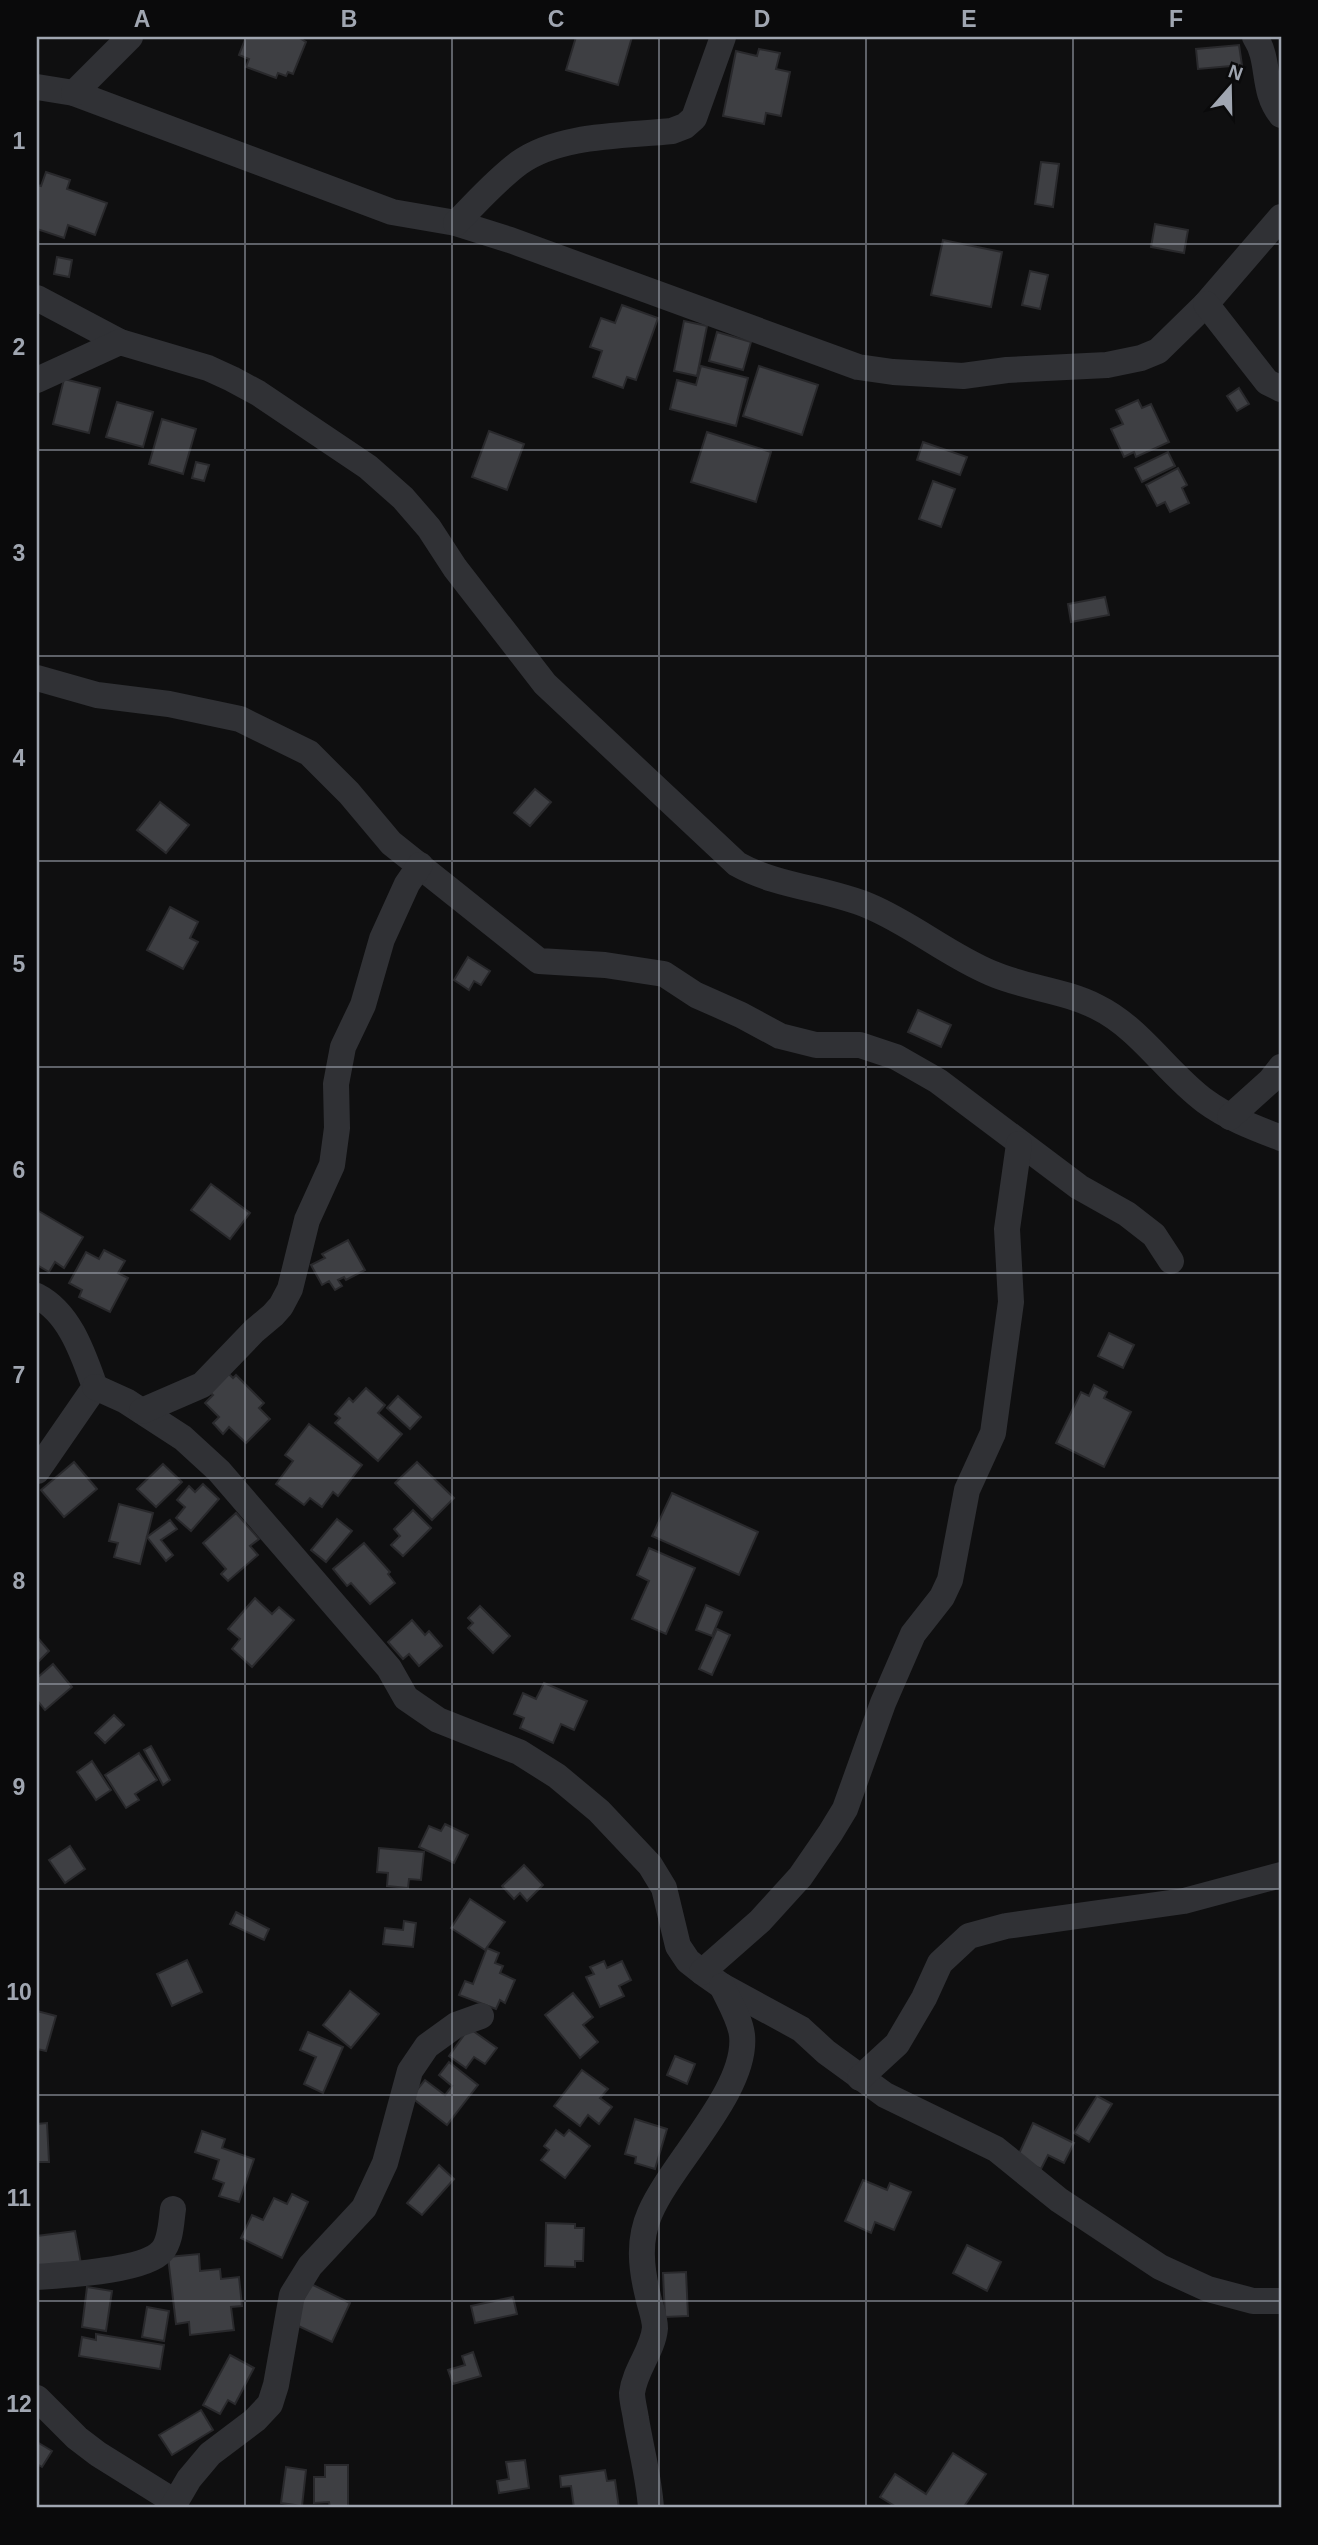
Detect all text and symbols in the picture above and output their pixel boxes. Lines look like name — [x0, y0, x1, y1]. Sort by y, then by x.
text: A — [134, 6, 150, 32]
text: B — [341, 6, 357, 32]
text: C — [548, 6, 564, 32]
text: D — [754, 6, 770, 32]
text: E — [961, 6, 977, 32]
text: F — [1169, 6, 1183, 32]
north arrow — [1196, 52, 1266, 122]
text: N — [1226, 60, 1246, 85]
text: 1 — [13, 128, 26, 154]
text: 2 — [13, 334, 25, 360]
text: 3 — [13, 540, 25, 566]
text: 4 — [13, 745, 26, 771]
text: 5 — [13, 951, 26, 977]
text: 6 — [13, 1157, 25, 1183]
text: 7 — [13, 1362, 25, 1388]
text: 8 — [13, 1568, 26, 1594]
text: 9 — [13, 1774, 25, 1800]
text: 10 — [6, 1979, 32, 2005]
text: 11 — [7, 2185, 31, 2211]
text: 12 — [6, 2391, 32, 2417]

